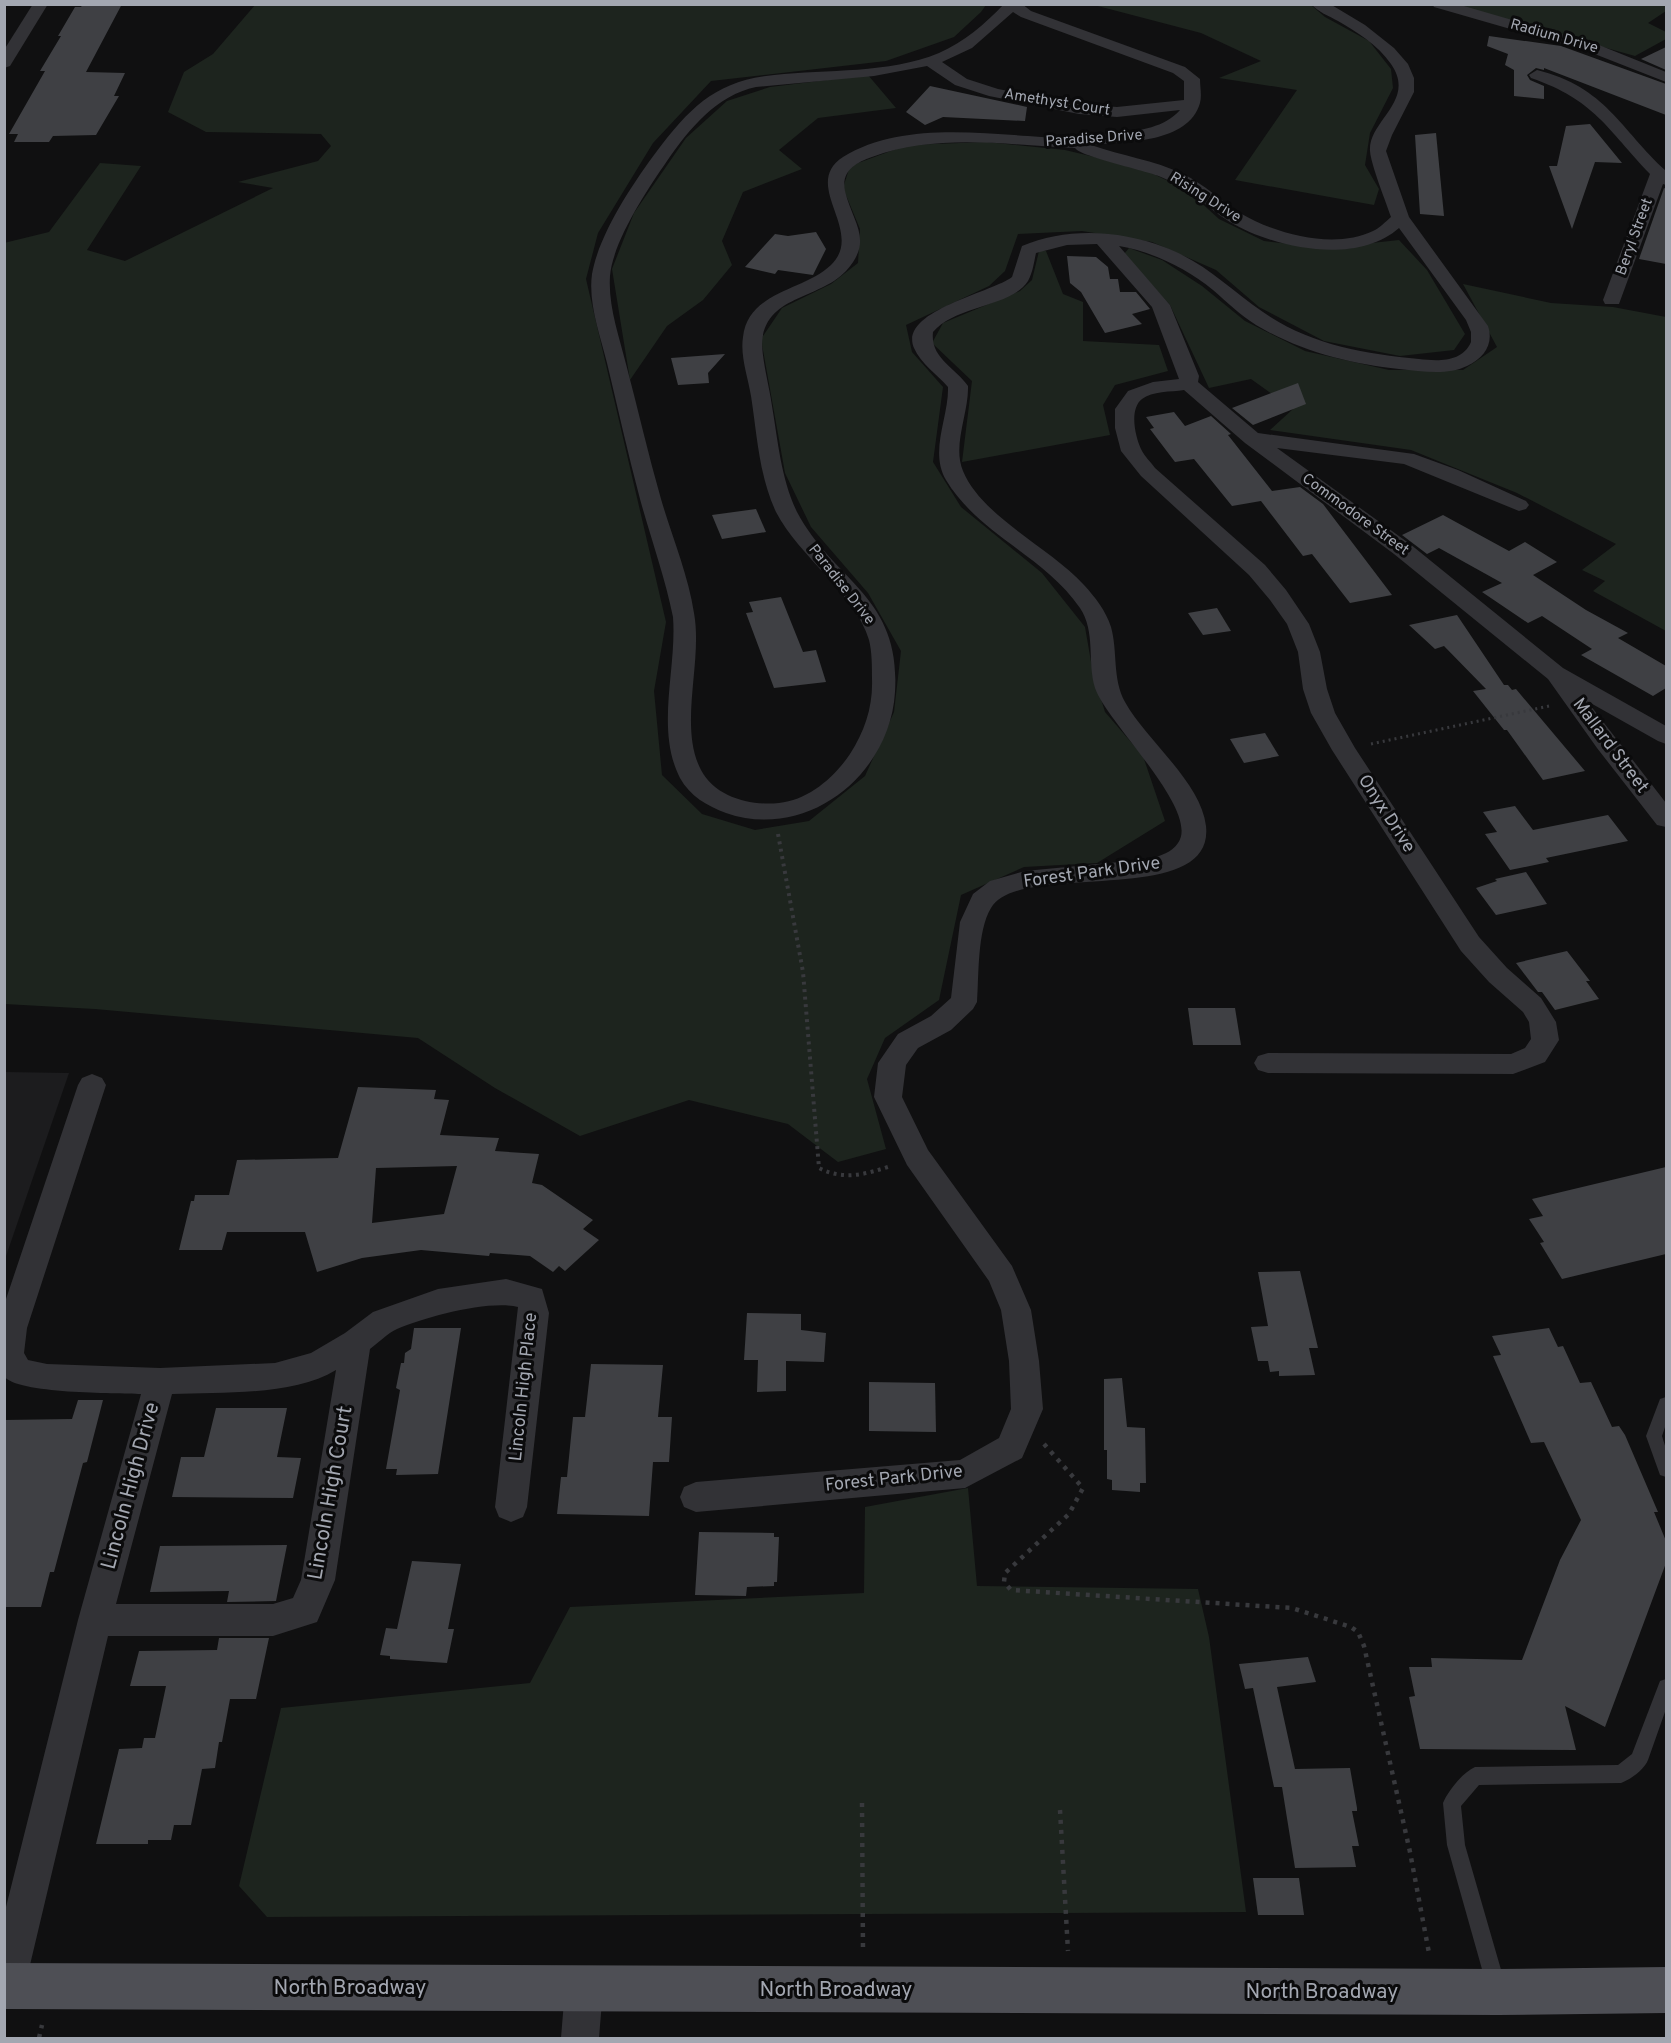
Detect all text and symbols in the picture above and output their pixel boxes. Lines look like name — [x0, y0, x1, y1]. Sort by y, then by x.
street label: Radium Drive — [1508, 15, 1600, 59]
street label: Amethyst Court — [1003, 85, 1111, 121]
street label: Paradise Drive — [1045, 126, 1143, 152]
street label: Rising Drive — [1166, 169, 1244, 227]
street label: Beryl Street — [1612, 196, 1658, 278]
street label: Commodore Street — [1298, 470, 1412, 560]
street label: Paradise Drive — [804, 541, 878, 629]
street label: Mallard Street — [1567, 694, 1653, 798]
street label: Onyx Drive — [1352, 771, 1420, 857]
street label: Forest Park Drive — [1022, 852, 1162, 894]
street label: Lincoln High Place — [505, 1311, 543, 1463]
street label: Lincoln High Drive — [96, 1399, 166, 1573]
street label: Lincoln High Court — [302, 1404, 360, 1582]
street label: Forest Park Drive — [824, 1460, 964, 1498]
street label: North Broadway — [274, 1975, 426, 2002]
street label: North Broadway — [760, 1977, 912, 2004]
street label: North Broadway — [1246, 1979, 1398, 2006]

